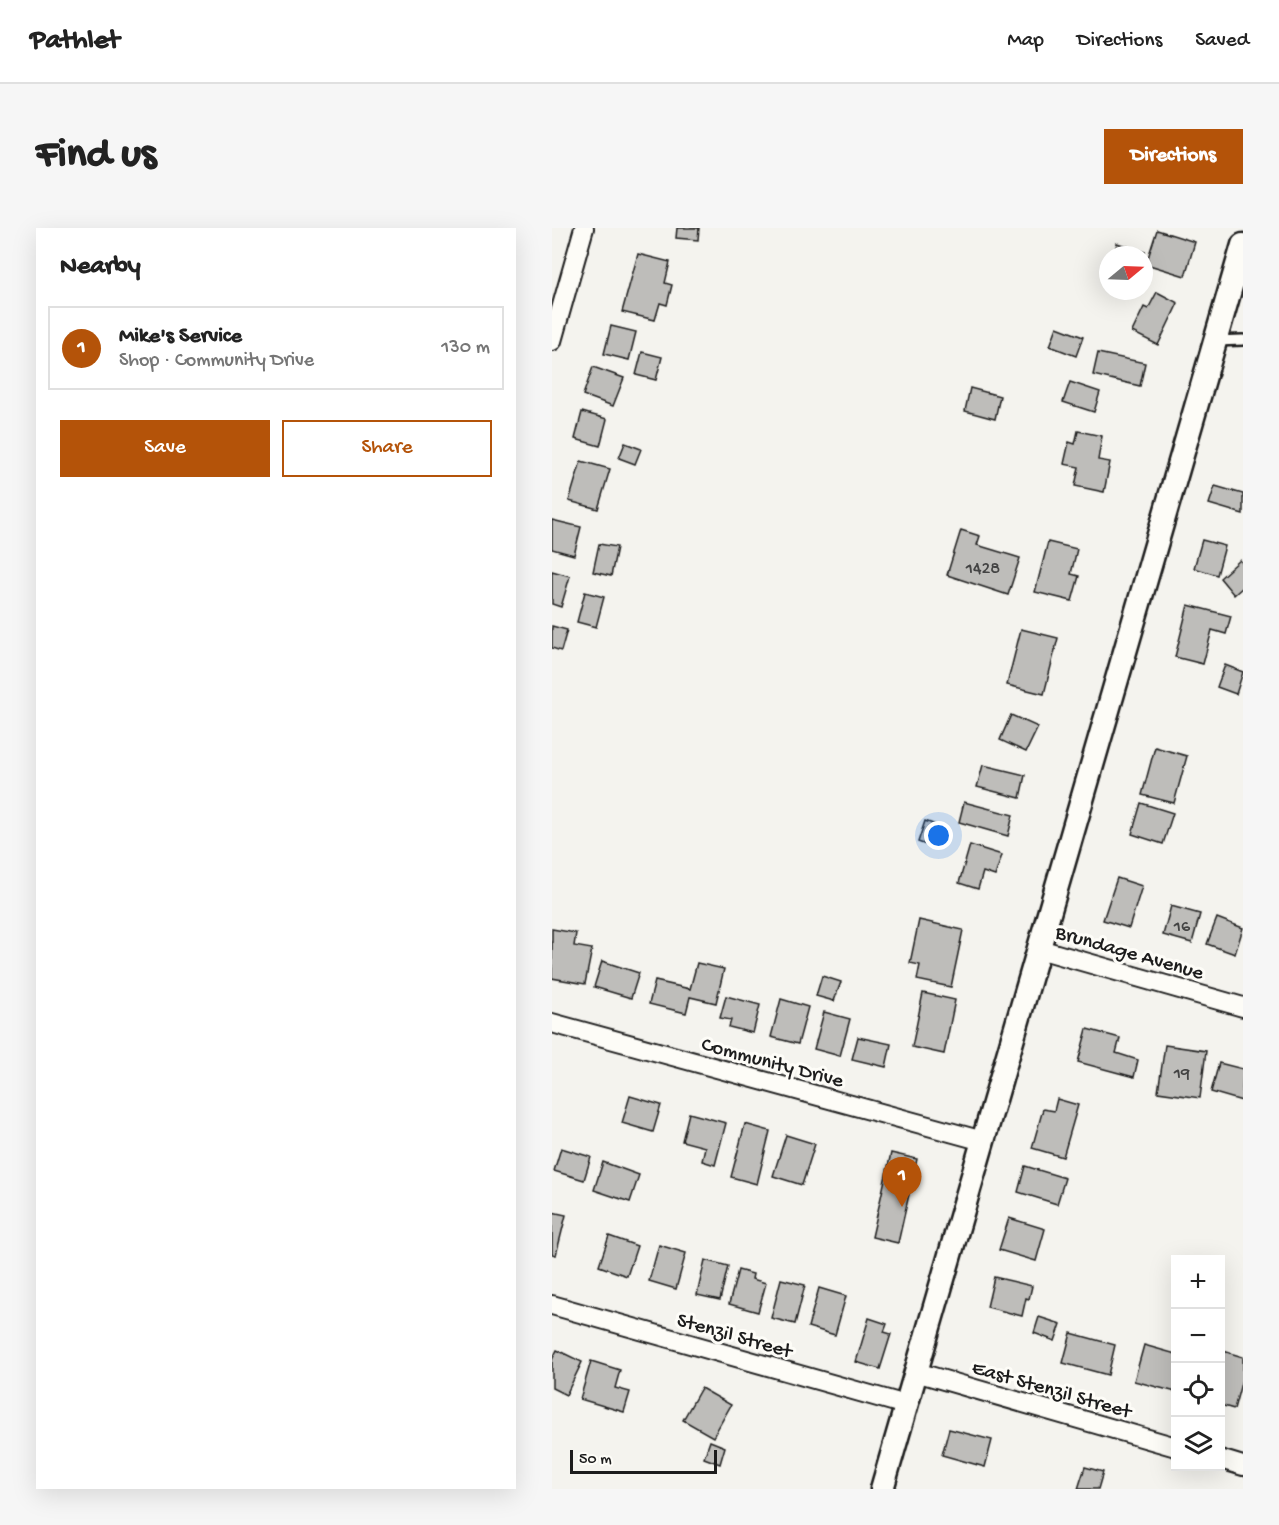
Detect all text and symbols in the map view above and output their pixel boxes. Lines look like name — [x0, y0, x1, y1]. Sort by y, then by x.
text: Pathlet — [30, 25, 120, 58]
text: Map — [1007, 29, 1044, 54]
text: Directions — [1077, 29, 1162, 54]
text: Saved — [1195, 29, 1249, 54]
button: Directions — [1104, 129, 1243, 184]
text: Find us — [36, 132, 156, 181]
north arrow — [1099, 246, 1153, 300]
text: Nearby — [60, 252, 141, 283]
text: Mike's Service — [119, 324, 242, 350]
text: 1 — [77, 337, 86, 360]
text: 130 m — [441, 337, 490, 360]
text: Shop · Community Drive — [119, 350, 314, 373]
button: Save — [60, 420, 270, 477]
button: Share — [282, 420, 492, 477]
house number: 1428 — [965, 559, 1000, 580]
your location — [924, 821, 953, 850]
house number: 16 — [1173, 917, 1191, 938]
street label: Brundage Avenue — [1051, 921, 1207, 988]
street label: Community Drive — [698, 1033, 847, 1096]
house number: 19 — [1173, 1064, 1190, 1085]
pin: 1 — [882, 1158, 922, 1207]
map controls — [1171, 1255, 1225, 1471]
button: + — [1171, 1255, 1225, 1309]
street label: Stenzil Street — [674, 1309, 797, 1366]
button: − — [1171, 1309, 1225, 1363]
street label: East Stenzil Street — [968, 1357, 1136, 1427]
button: locate — [1171, 1363, 1225, 1417]
button: layers — [1171, 1417, 1225, 1471]
scale bar — [570, 1447, 717, 1474]
text: 50 m — [579, 1451, 612, 1470]

